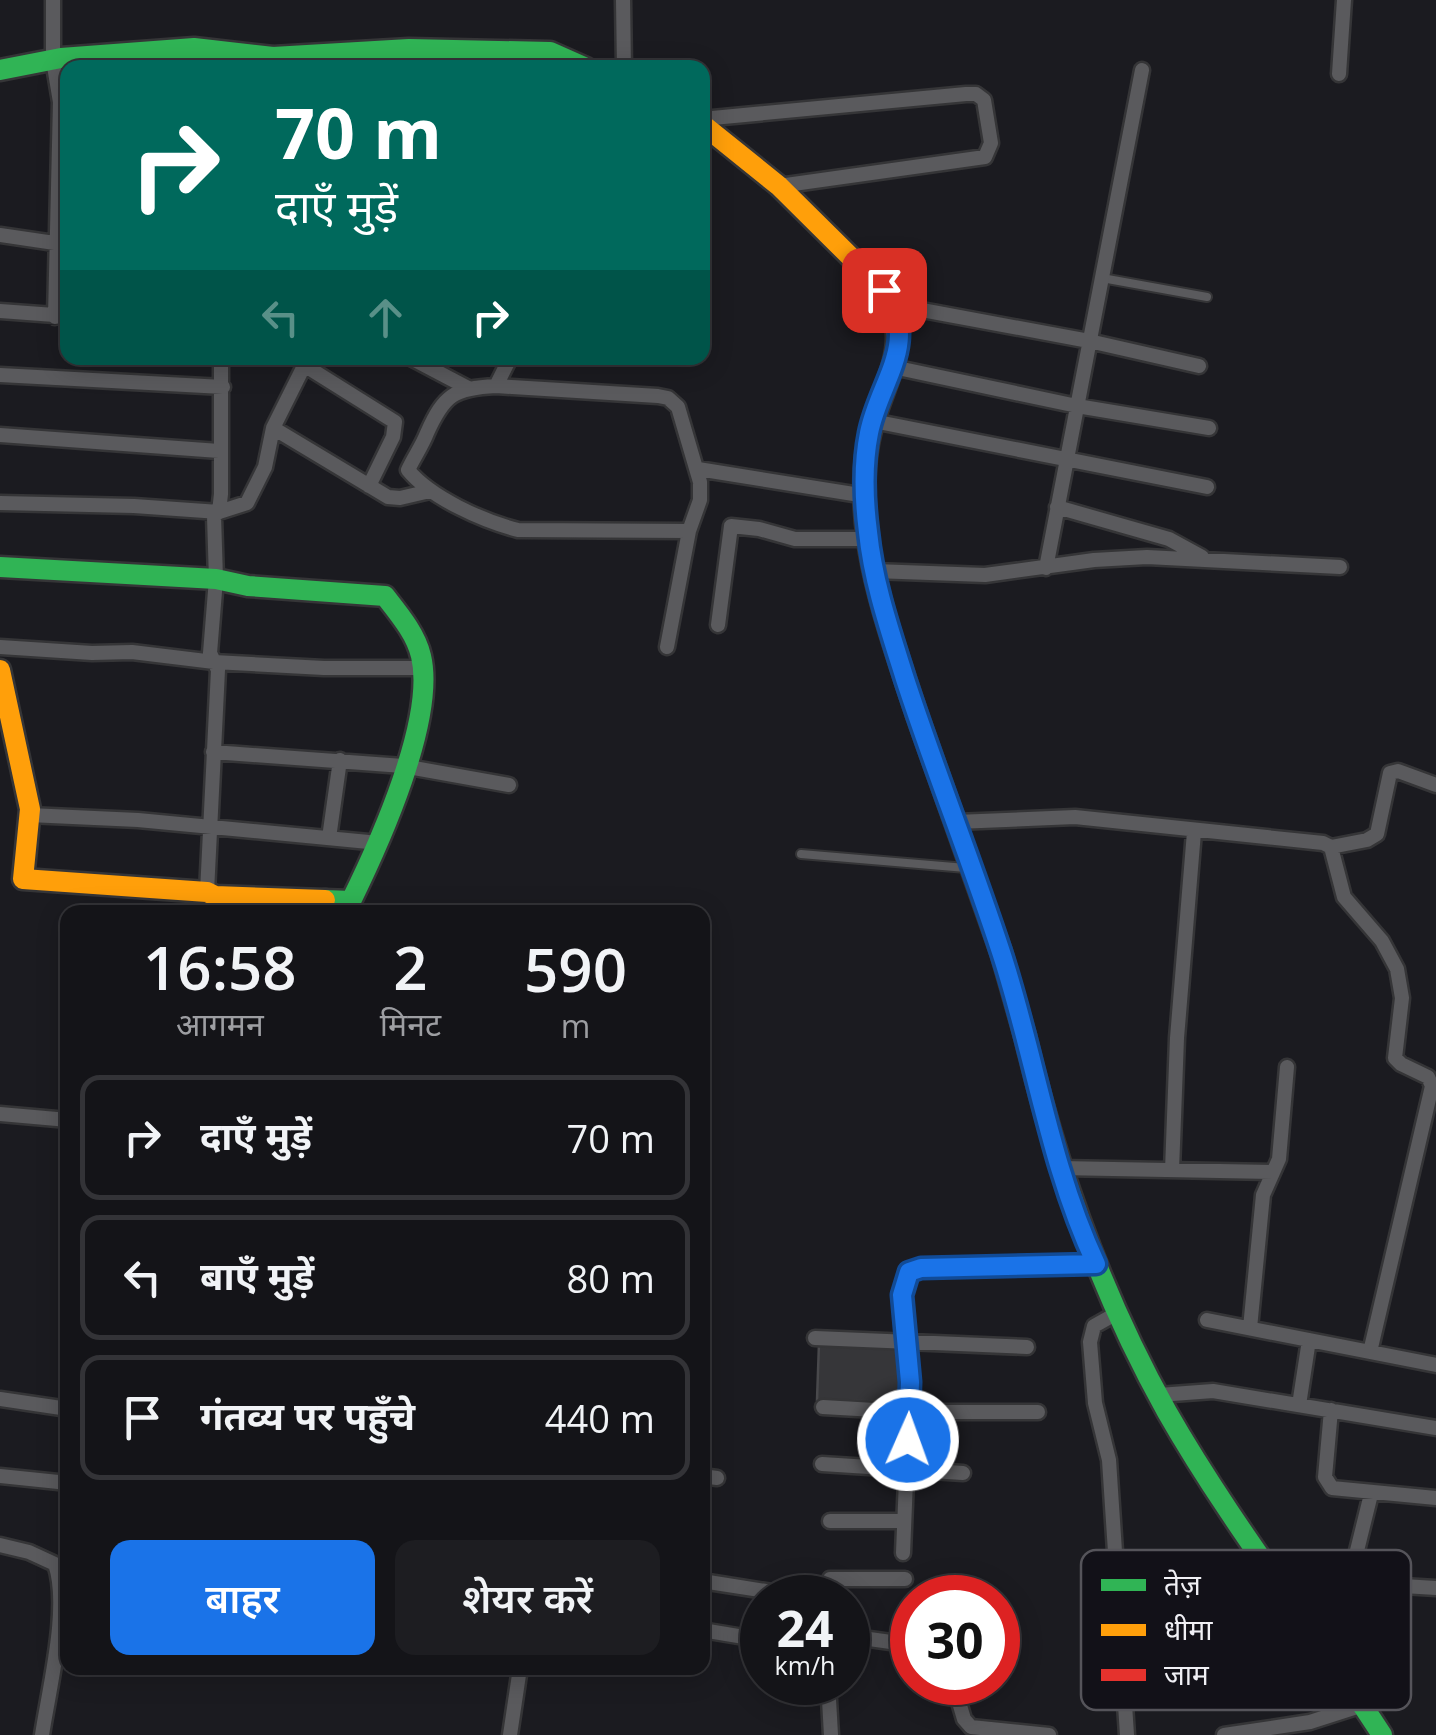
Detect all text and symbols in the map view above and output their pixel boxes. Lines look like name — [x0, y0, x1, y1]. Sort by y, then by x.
text: 70 m — [275, 84, 442, 180]
icon: right — [110, 100, 240, 230]
text: दाएँ मुड़ें — [275, 175, 398, 236]
pin — [842, 248, 927, 333]
icon: arrive — [857, 263, 912, 318]
icon: left — [253, 290, 308, 345]
icon: ahead — [358, 290, 413, 345]
icon: right — [463, 290, 518, 345]
text: 16:58 — [143, 926, 297, 1008]
text: 2 — [393, 926, 428, 1008]
text: 590 — [524, 928, 627, 1010]
text: आगमन — [176, 1002, 264, 1045]
text: मिनट — [380, 1002, 441, 1045]
text: m — [561, 1004, 590, 1047]
text: दाएँ मुड़ें — [200, 1109, 312, 1161]
icon: right — [115, 1110, 170, 1165]
text: 70 m — [566, 1112, 655, 1164]
text: बाएँ मुड़ें — [200, 1249, 314, 1301]
icon: left — [115, 1250, 170, 1305]
text: 80 m — [566, 1252, 655, 1304]
position arrow — [856, 1388, 960, 1492]
text: गंतव्य पर पहुँचे — [200, 1389, 415, 1441]
icon: arrive — [115, 1390, 170, 1445]
text: 440 m — [545, 1392, 655, 1444]
button: बाहर — [110, 1540, 375, 1655]
button: शेयर करें — [395, 1540, 660, 1655]
legend — [1081, 1550, 1411, 1710]
text: तेज़ — [1164, 1565, 1202, 1603]
speed limit sign: 30 — [890, 1575, 1020, 1705]
text: 24 — [776, 1594, 834, 1662]
text: धीमा — [1164, 1610, 1213, 1648]
text: km/h — [775, 1648, 835, 1682]
text: जाम — [1164, 1655, 1210, 1693]

